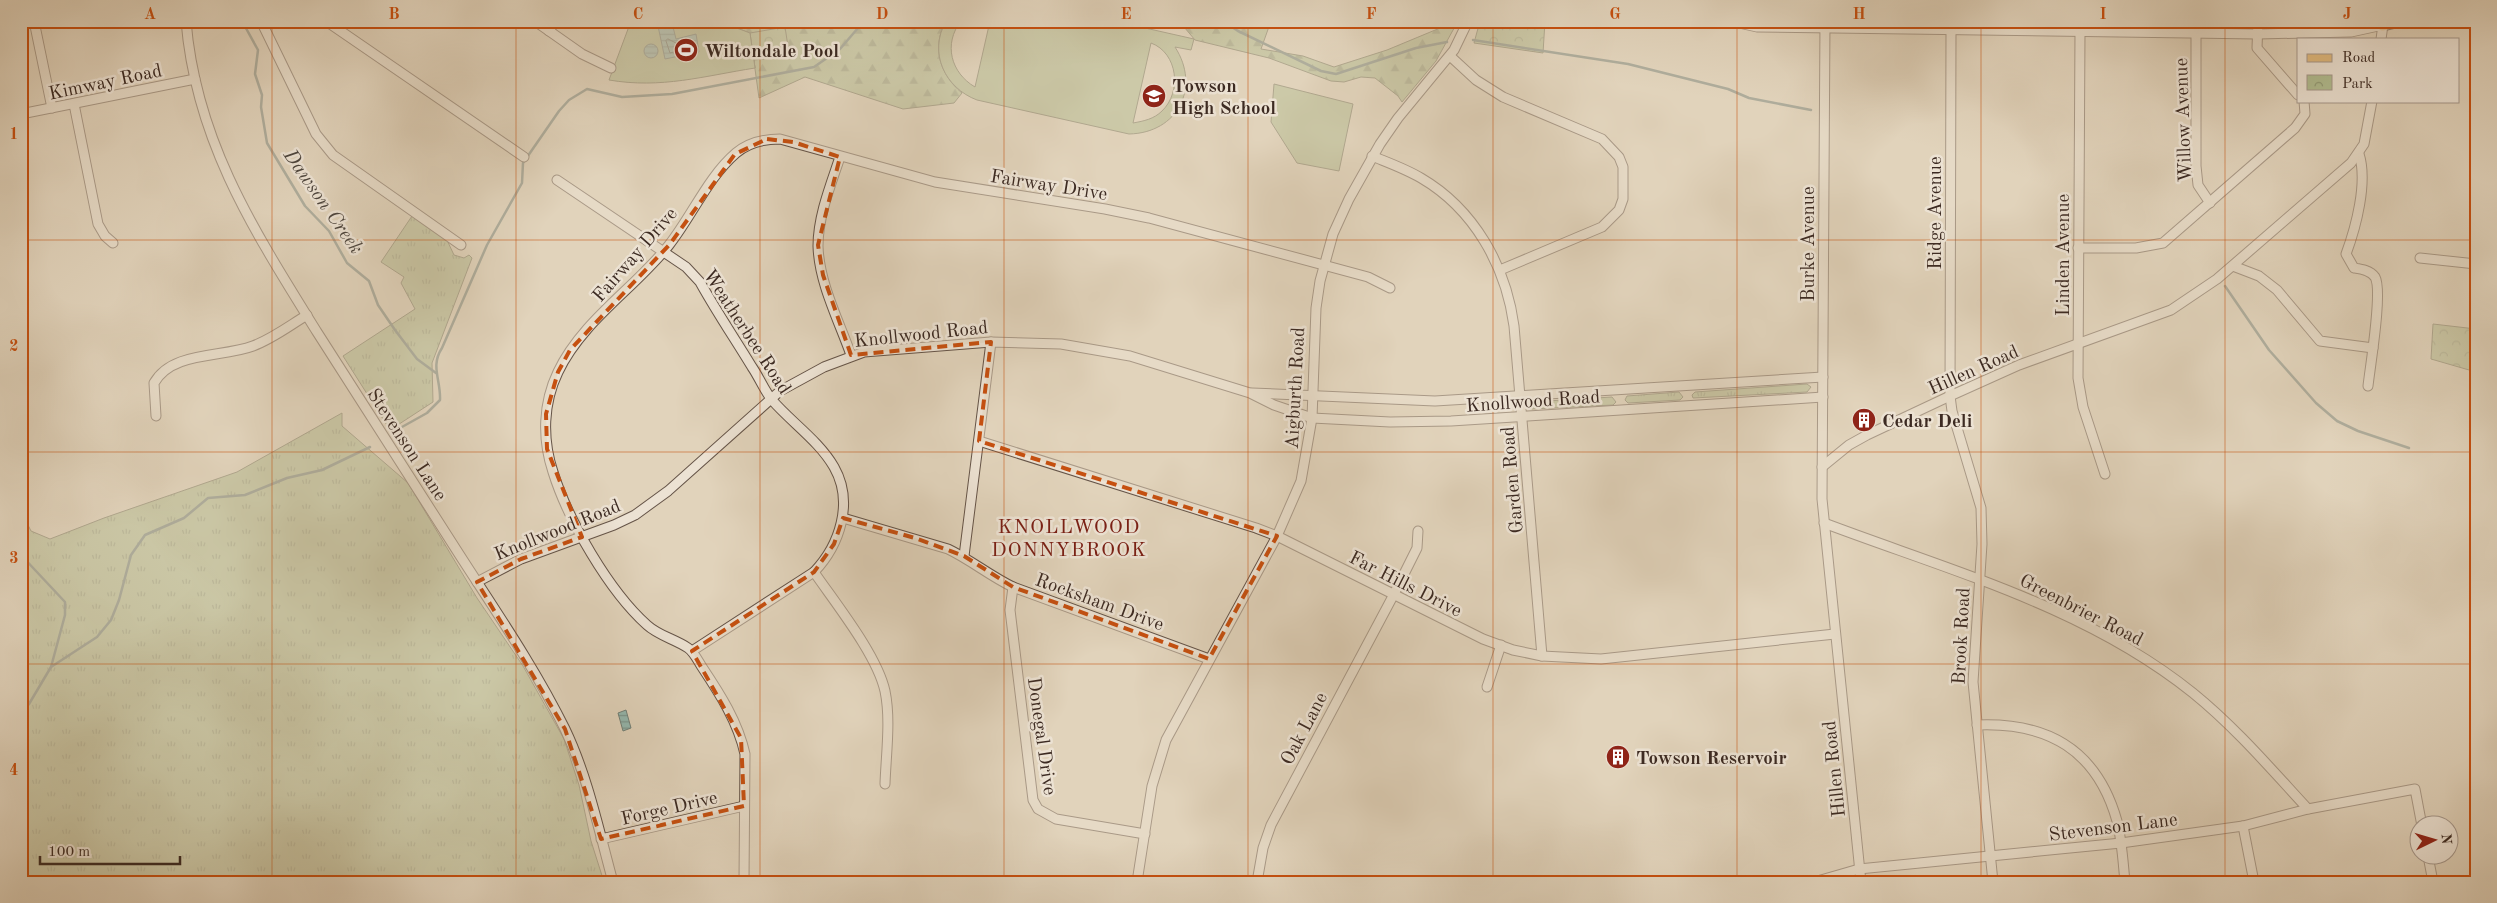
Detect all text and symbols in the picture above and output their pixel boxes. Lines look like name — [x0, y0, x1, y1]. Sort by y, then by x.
text: A — [144, 7, 156, 23]
text: B — [388, 7, 400, 23]
text: C — [633, 7, 643, 23]
text: D — [876, 7, 888, 23]
text: E — [1120, 7, 1132, 23]
text: F — [1366, 7, 1377, 23]
text: G — [1609, 7, 1621, 23]
text: H — [1852, 7, 1866, 23]
text: I — [2099, 7, 2107, 23]
text: J — [2343, 7, 2352, 23]
sports icon: Wiltondale Pool — [673, 37, 699, 63]
legend — [2297, 38, 2460, 102]
place label: Wiltondale Pool — [704, 43, 839, 62]
text: Road — [2342, 51, 2376, 66]
street label: Willow Avenue — [2173, 57, 2196, 182]
street label: Kimway Road — [47, 62, 164, 105]
text: Park — [2342, 77, 2373, 92]
place label: Towson High School — [1172, 78, 1276, 119]
school or university icon: Towson High School — [1141, 83, 1167, 109]
text: 1 — [9, 127, 19, 143]
water label: Dawson Creek — [278, 145, 366, 258]
street label: Ridge Avenue — [1927, 156, 1946, 270]
street label: Fairway Drive — [989, 168, 1108, 205]
street label: Burke Avenue — [1800, 186, 1819, 302]
street label: Linden Avenue — [2055, 194, 2074, 316]
street label: Fairway Drive — [590, 205, 682, 306]
street label: Weatherbee Road — [698, 266, 793, 398]
street label: Knollwood Road — [853, 319, 989, 352]
street label: Aigburth Road — [1284, 327, 1309, 450]
text: 2 — [9, 339, 19, 355]
street label: Hillen Road — [1926, 343, 2022, 400]
street label: Stevenson Lane — [363, 386, 449, 505]
street label: Knollwood Road — [1465, 388, 1601, 417]
building icon: Cedar Deli — [1851, 407, 1877, 433]
place label: Cedar Deli — [1882, 413, 1973, 432]
street label: Garden Road — [1499, 425, 1528, 534]
street label: Knollwood Road — [492, 497, 624, 565]
district label: KNOLLWOOD DONNYBROOK — [991, 518, 1147, 561]
street label: Far Hills Drive — [1345, 549, 1464, 622]
text: 3 — [9, 551, 19, 567]
street label: Rocksham Drive — [1032, 571, 1166, 635]
street label: Greenbrier Road — [2016, 572, 2146, 651]
street label: Brook Road — [1950, 587, 1975, 685]
street label: Donegal Drive — [1023, 676, 1058, 797]
street label: Oak Lane — [1278, 690, 1332, 769]
street label: Hillen Road — [1821, 719, 1850, 818]
building icon: Towson Reservoir — [1605, 744, 1631, 770]
place label: Towson Reservoir — [1636, 750, 1787, 769]
text: 4 — [9, 763, 19, 779]
street label: Forge Drive — [619, 789, 720, 830]
street label: Stevenson Lane — [2048, 811, 2179, 846]
north arrow — [2410, 816, 2460, 866]
scale bar — [40, 833, 180, 865]
text: N — [2439, 833, 2453, 845]
text: 100 m — [48, 845, 90, 860]

